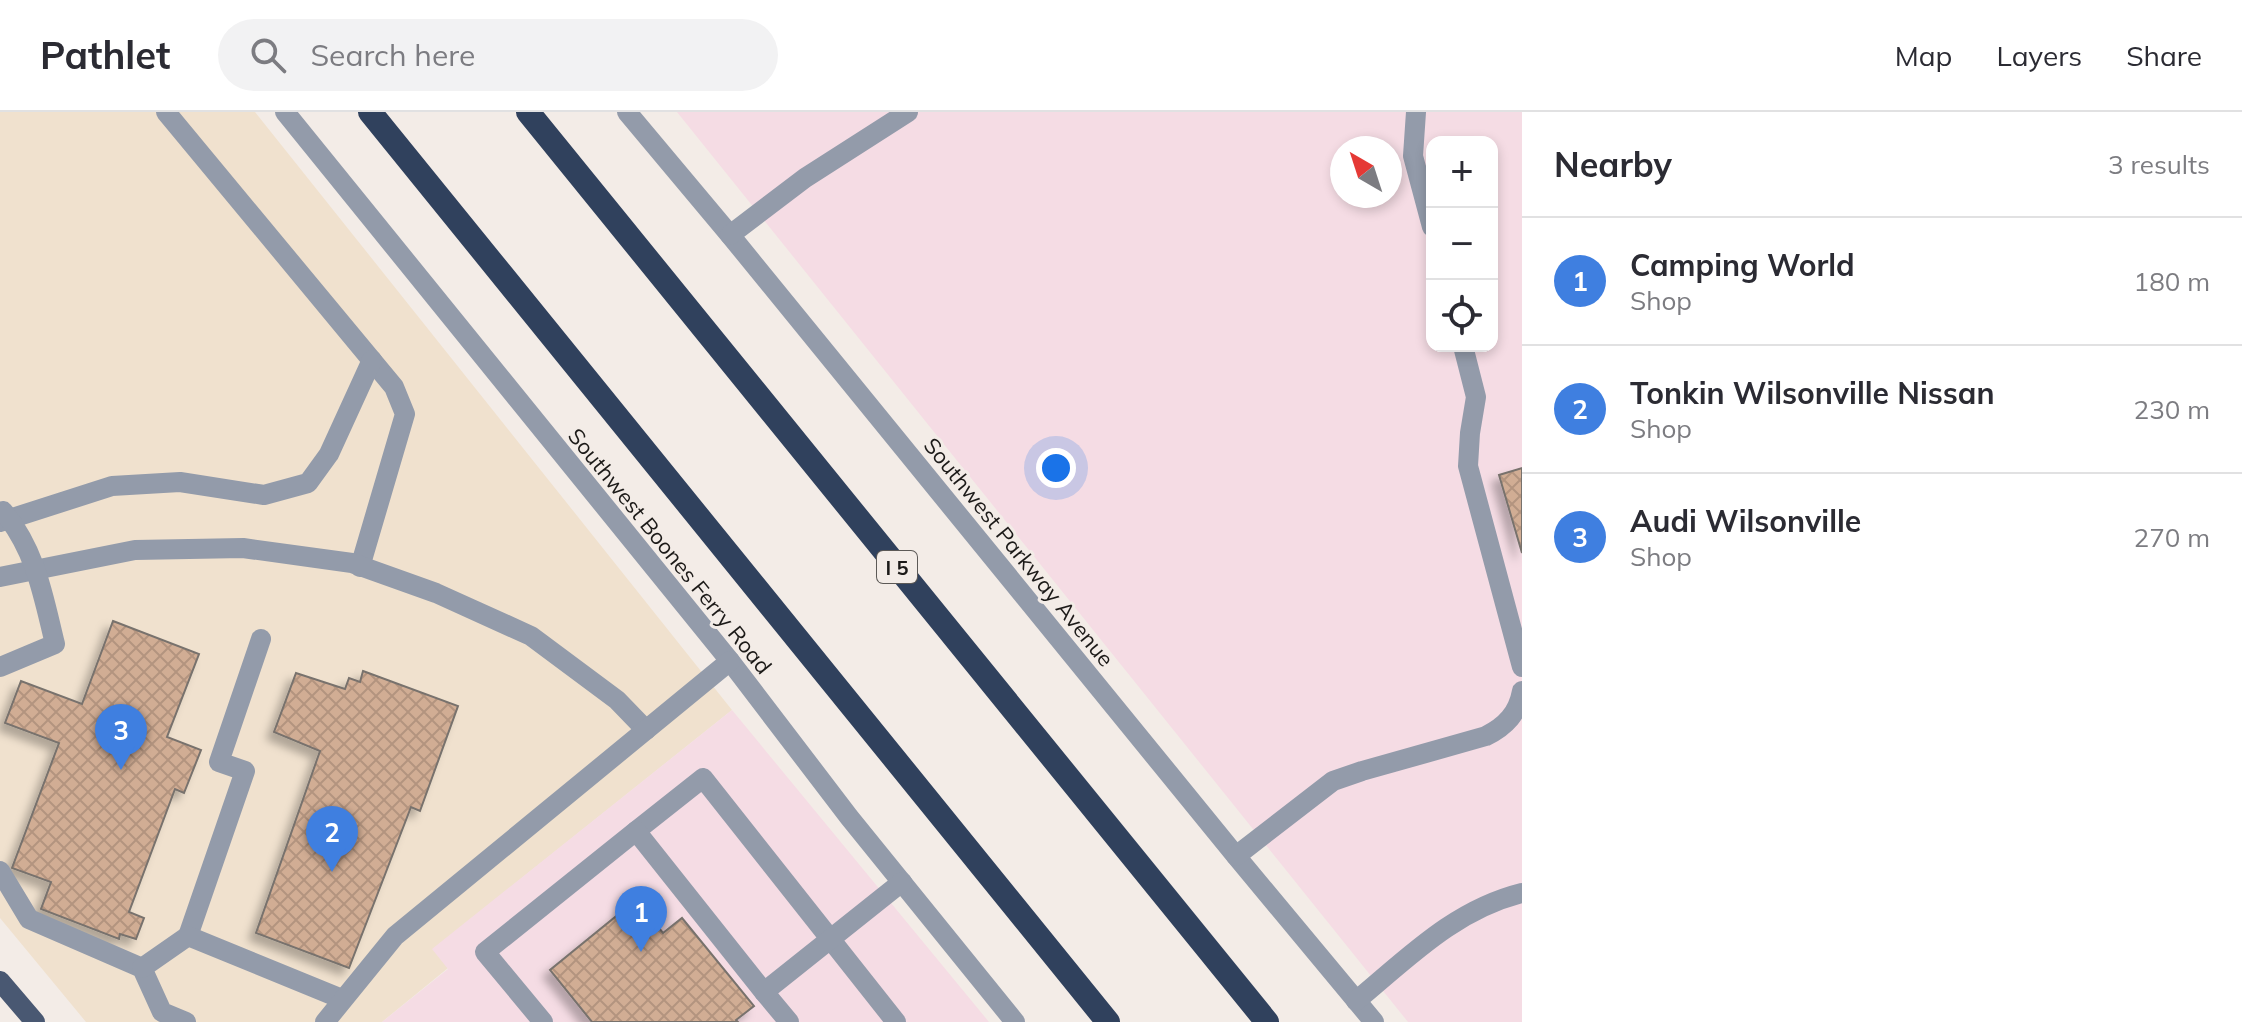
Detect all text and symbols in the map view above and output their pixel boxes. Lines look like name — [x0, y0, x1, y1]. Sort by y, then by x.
search box — [218, 19, 778, 91]
text: Pathlet — [40, 31, 170, 79]
icon: search — [246, 33, 290, 77]
text: Search here — [310, 36, 475, 74]
text: Map — [1895, 38, 1952, 73]
text: Layers — [1996, 38, 2082, 73]
text: Share — [2126, 38, 2202, 73]
north arrow — [1330, 136, 1402, 208]
map controls — [1426, 136, 1498, 352]
button: + — [1426, 136, 1498, 208]
text: Nearby — [1554, 143, 1672, 186]
text: 3 results — [2108, 148, 2210, 181]
button: − — [1426, 208, 1498, 280]
text: Camping World — [1630, 246, 1855, 284]
text: 1 — [1572, 265, 1588, 298]
text: 180 m — [2134, 265, 2210, 298]
button: locate — [1426, 280, 1498, 352]
text: Shop — [1630, 284, 1692, 317]
text: Tonkin Wilsonville Nissan — [1630, 374, 1995, 412]
text: 2 — [1572, 393, 1588, 426]
text: 230 m — [2134, 393, 2210, 426]
text: Shop — [1630, 412, 1692, 445]
street label: Southwest Boones Ferry Road — [562, 422, 778, 680]
street label: Southwest Parkway Avenue — [918, 432, 1120, 672]
your location — [1036, 448, 1076, 488]
text: Audi Wilsonville — [1630, 502, 1861, 540]
text: 3 — [1572, 521, 1588, 554]
text: 270 m — [2134, 521, 2210, 554]
text: Shop — [1630, 540, 1692, 573]
road number: I 5 — [877, 551, 917, 583]
pin: 3 — [95, 704, 147, 770]
pin: 2 — [306, 806, 358, 872]
pin: 1 — [615, 886, 667, 952]

